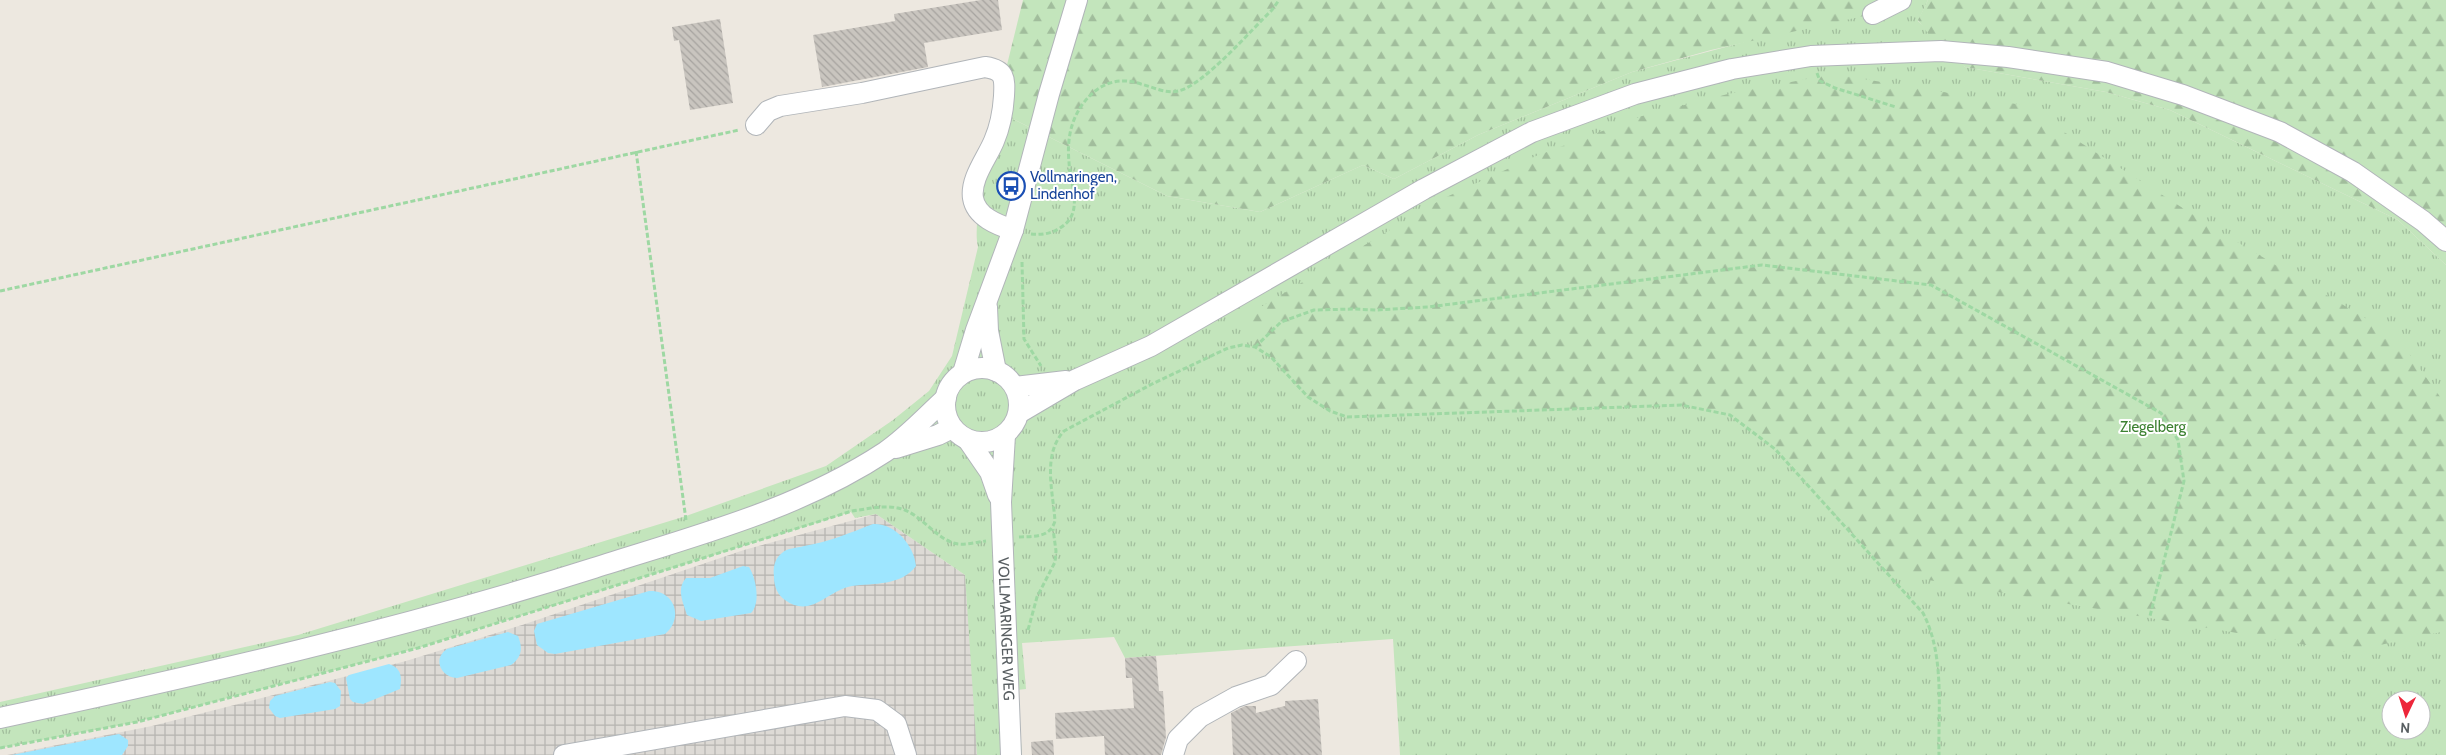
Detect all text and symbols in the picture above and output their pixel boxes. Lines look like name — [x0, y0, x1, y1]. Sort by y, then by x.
place label: Vollmaringen, Lindenhof — [1030, 168, 1117, 203]
bus stop icon: Vollmaringen, Lindenhof — [996, 171, 1026, 201]
park label: Ziegelberg — [2120, 418, 2186, 436]
street label: VOLLMARINGER WEG — [994, 557, 1018, 701]
north arrow — [2381, 690, 2431, 740]
text: N — [2400, 719, 2411, 737]

